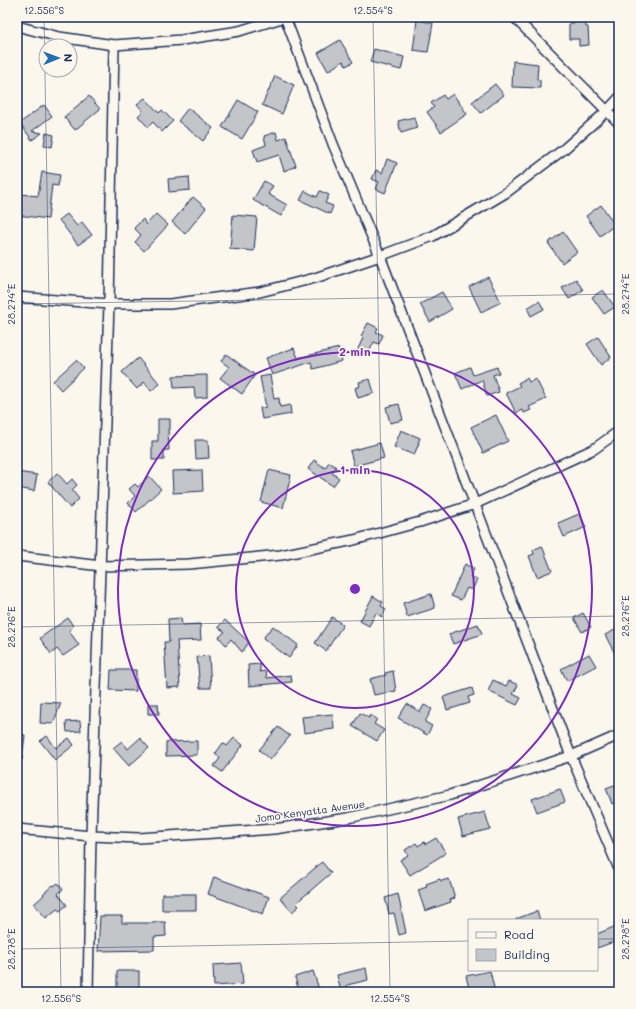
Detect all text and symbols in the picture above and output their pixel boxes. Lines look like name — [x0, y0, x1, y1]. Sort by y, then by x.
text: 12.556°S — [24, 3, 64, 17]
text: 12.554°S — [353, 3, 393, 17]
north arrow — [38, 38, 78, 78]
text: N — [61, 54, 76, 62]
text: 28.274°E — [618, 273, 632, 315]
text: 28.274°E — [4, 283, 18, 325]
text: 2 min — [339, 343, 371, 359]
text: 1 min — [340, 461, 370, 477]
centre of rings — [348, 582, 362, 596]
text: 28.276°E — [618, 595, 632, 637]
text: 28.276°E — [4, 606, 18, 648]
street label: Jomo Kenyatta Avenue — [254, 796, 366, 826]
text: 28.278°E — [618, 918, 632, 960]
legend — [468, 919, 598, 971]
text: Road — [504, 926, 534, 942]
text: 28.278°E — [4, 928, 18, 970]
text: Building — [504, 946, 550, 962]
text: 12.556°S — [41, 991, 81, 1005]
text: 12.554°S — [370, 991, 410, 1005]

